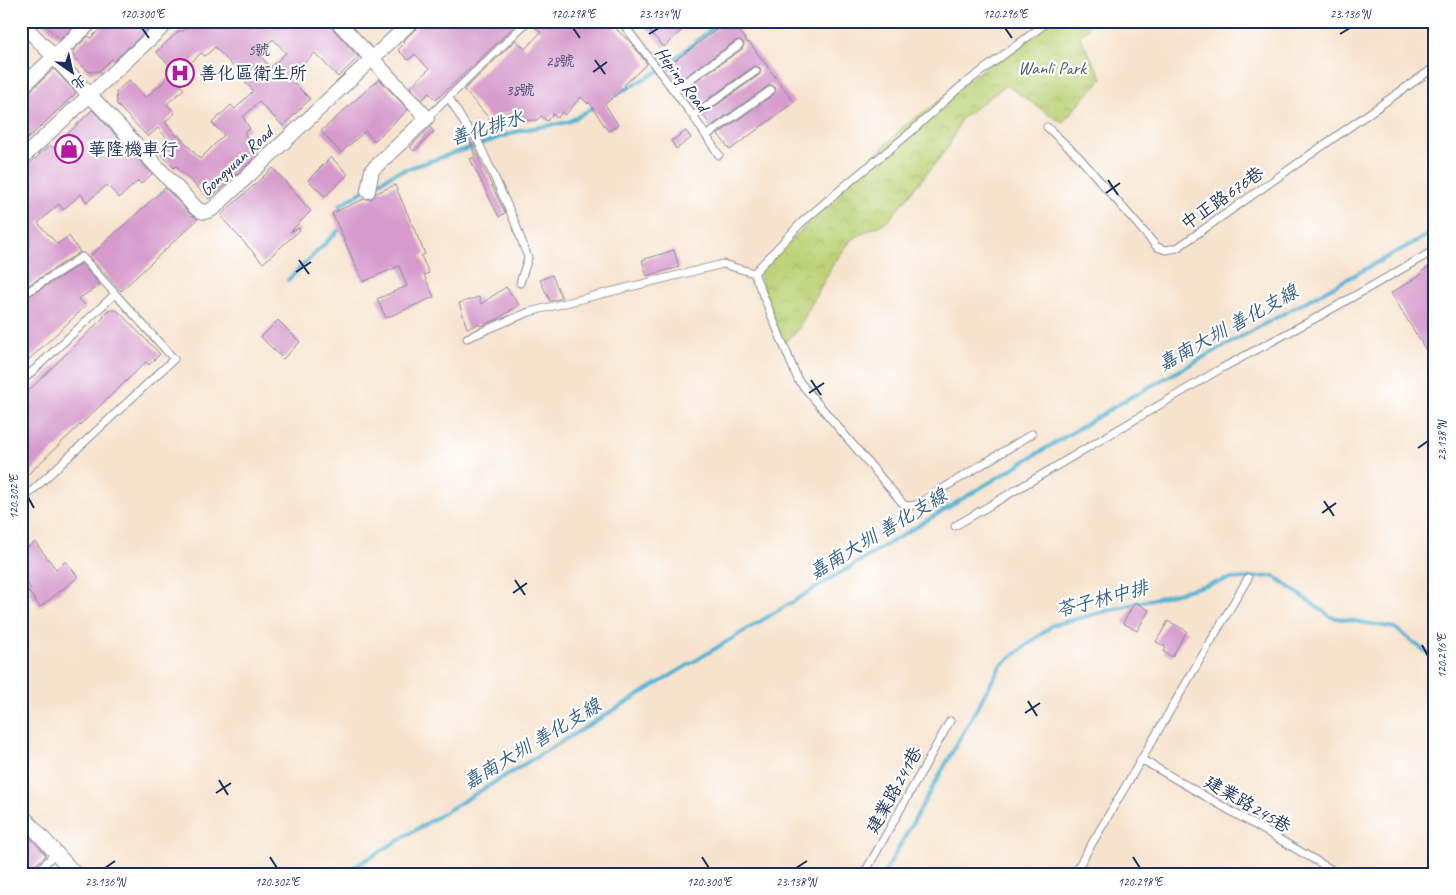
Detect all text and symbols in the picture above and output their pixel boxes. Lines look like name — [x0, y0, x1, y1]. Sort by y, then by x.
text: 120.300°E — [120, 6, 166, 22]
text: 120.298°E — [551, 6, 597, 22]
text: 23.134°N — [639, 6, 681, 22]
text: 120.296°E — [983, 6, 1029, 22]
text: 23.136°N — [1330, 6, 1372, 22]
house number: 5號 — [248, 41, 270, 60]
street label: Heping Road — [650, 42, 715, 118]
north arrow — [48, 48, 98, 98]
house number: 28號 — [546, 52, 574, 71]
park label: Wanli Park — [1018, 57, 1087, 79]
hospital icon: 善化區衛生所 — [165, 58, 195, 88]
place label: 善化區衛生所 — [199, 62, 307, 84]
text: 北 — [68, 71, 90, 93]
house number: 38號 — [506, 81, 534, 100]
water label: 善化排水 — [447, 105, 528, 151]
street label: Gongyuan Road — [195, 119, 279, 201]
shop icon: 華隆機車行 — [54, 134, 84, 164]
place label: 華隆機車行 — [88, 138, 178, 160]
street label: 中正路676巷 — [1176, 161, 1268, 235]
water label: 嘉南大圳 善化支線 — [1154, 279, 1303, 376]
text: 23.138°N — [1434, 419, 1450, 461]
text: 120.302°E — [6, 473, 22, 519]
water label: 嘉南大圳 善化支線 — [805, 483, 952, 585]
water label: 苓子林中排 — [1053, 575, 1153, 623]
text: 120.296°E — [1434, 632, 1450, 678]
water label: 嘉南大圳 善化支線 — [459, 693, 606, 795]
street label: 建業路241巷 — [861, 743, 927, 837]
street label: 建業路245巷 — [1201, 770, 1295, 838]
text: 23.136°N — [85, 874, 127, 890]
text: 120.302°E — [255, 874, 301, 890]
text: 120.300°E — [687, 874, 733, 890]
text: 23.138°N — [776, 874, 818, 890]
text: 120.298°E — [1118, 874, 1164, 890]

